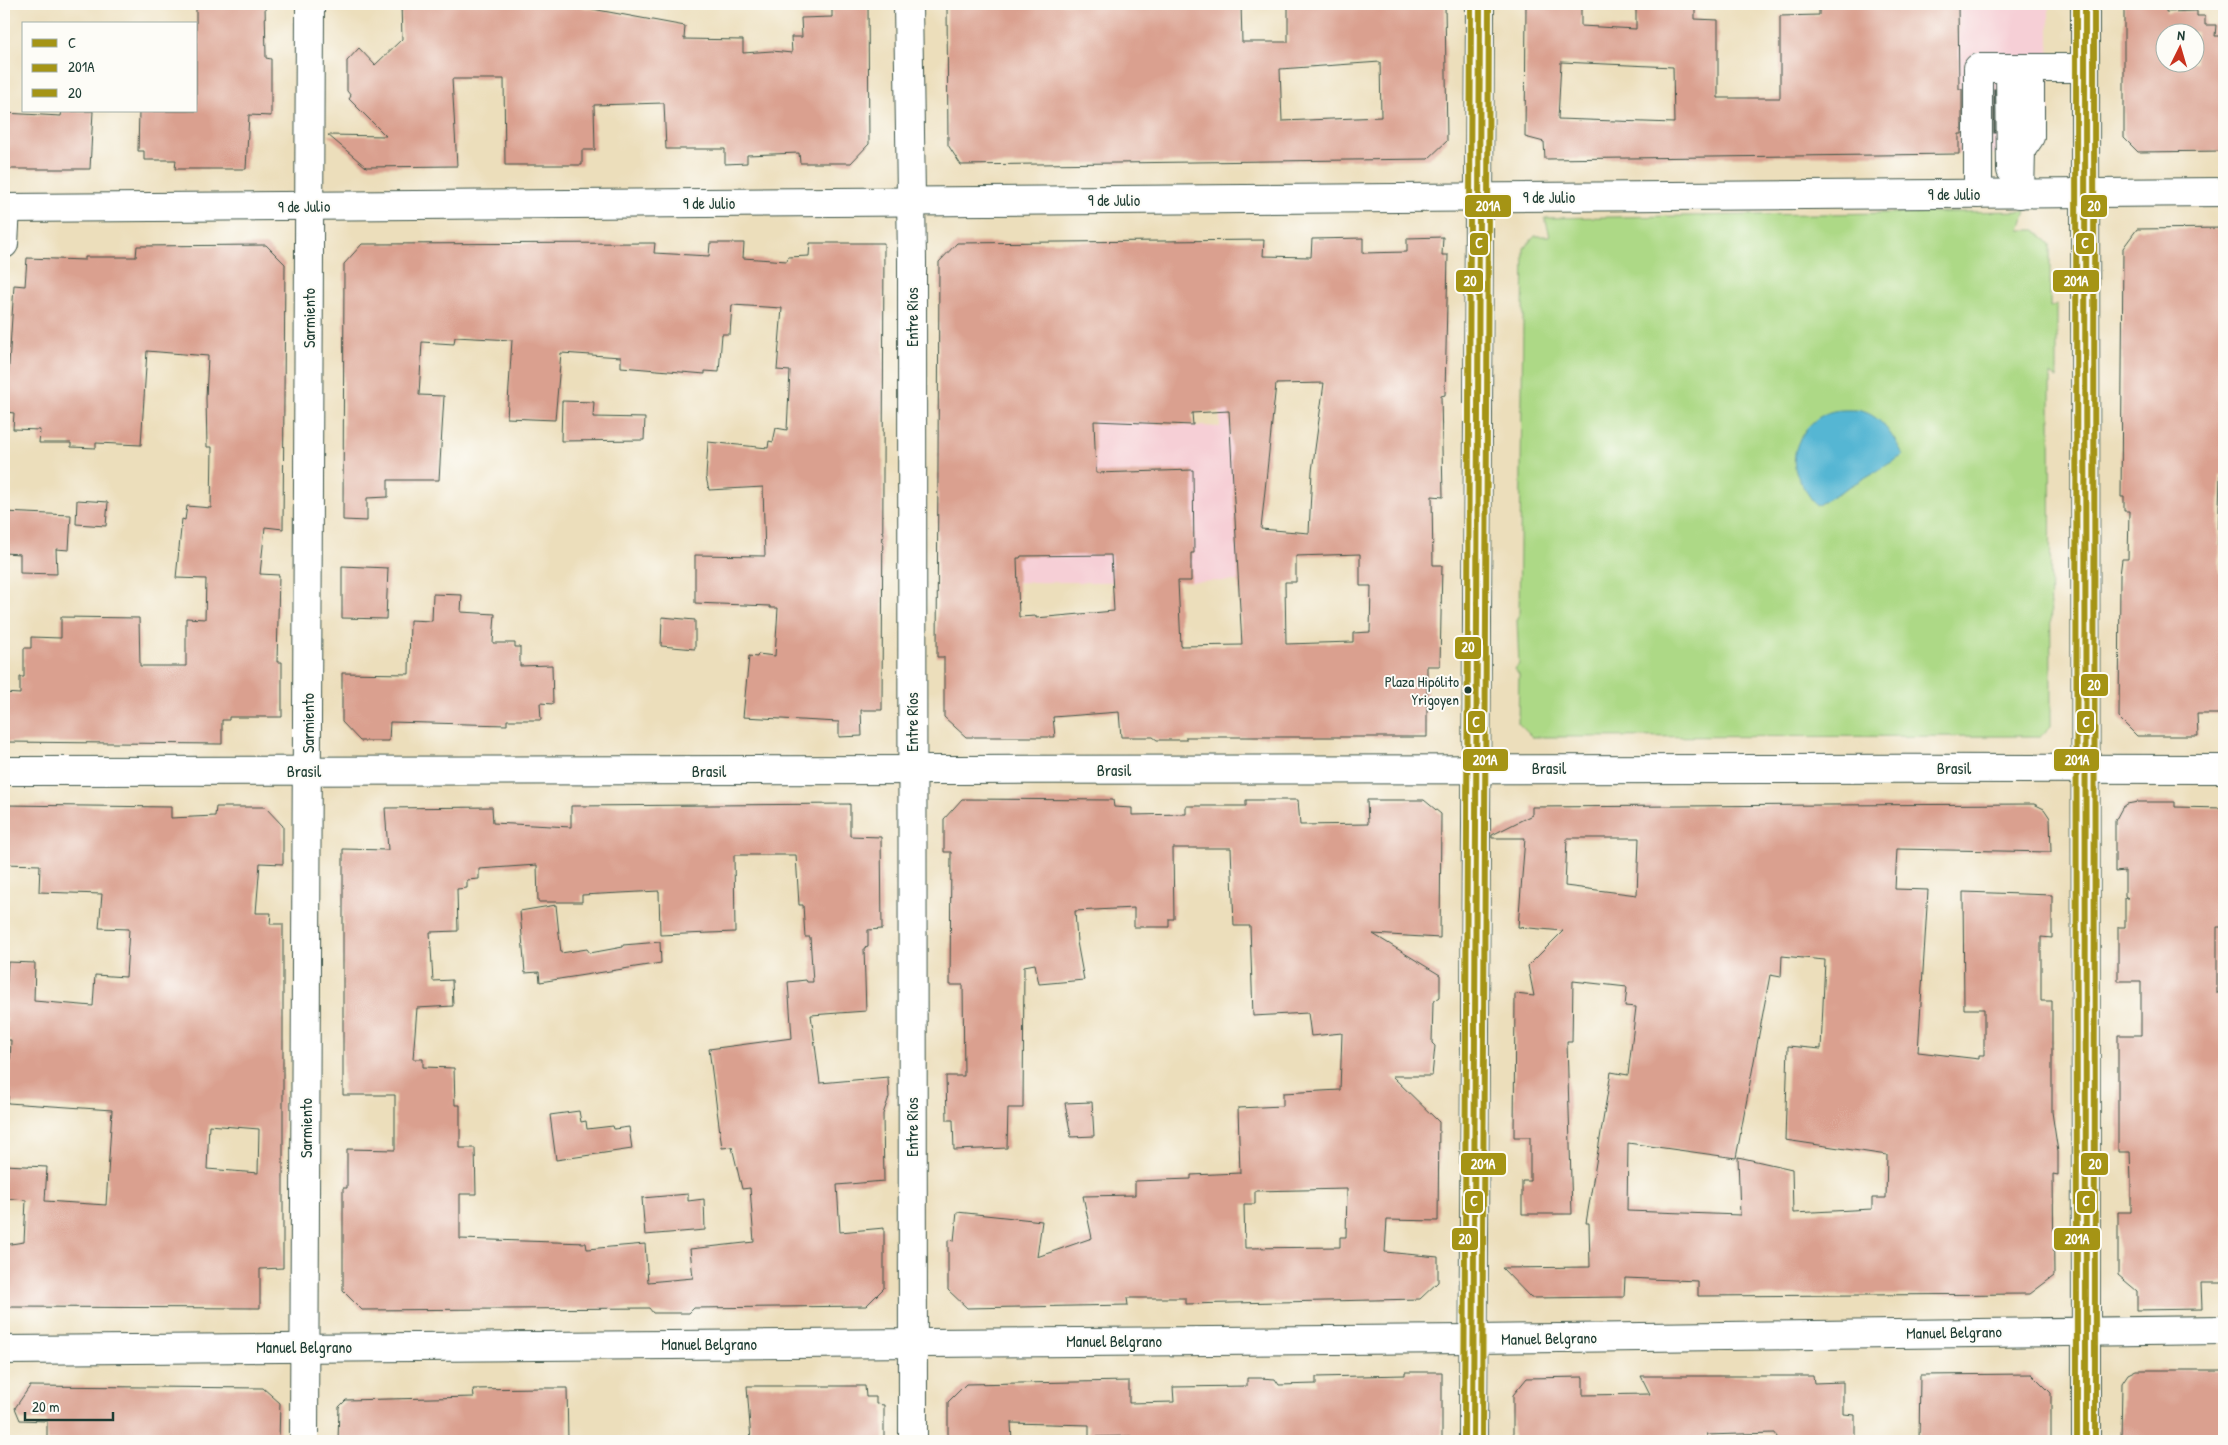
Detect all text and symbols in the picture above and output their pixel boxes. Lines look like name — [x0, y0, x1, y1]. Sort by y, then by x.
legend — [22, 22, 198, 112]
north arrow — [2156, 22, 2206, 72]
text: N — [2177, 25, 2186, 44]
text: C — [68, 32, 76, 53]
text: 201A — [68, 56, 95, 77]
text: 20 — [68, 82, 82, 103]
street label: 9 de Julio — [1928, 183, 1981, 205]
street label: 9 de Julio — [1523, 186, 1576, 208]
street label: 9 de Julio — [1088, 189, 1141, 211]
street label: 9 de Julio — [683, 192, 736, 214]
line badge: 201A — [1464, 194, 1512, 218]
line badge: 20 — [2080, 194, 2108, 218]
street label: 9 de Julio — [278, 195, 331, 217]
text: 201A — [1476, 196, 1501, 215]
text: 20 — [2088, 196, 2101, 215]
line badge: C — [1469, 232, 1489, 256]
line badge: C — [2075, 232, 2095, 255]
text: C — [1475, 233, 1483, 252]
text: C — [2081, 233, 2089, 252]
line badge: 20 — [1455, 269, 1484, 293]
line badge: 201A — [2052, 269, 2100, 293]
text: 20 — [1464, 271, 1477, 290]
text: 201A — [2064, 271, 2089, 290]
street label: Entre Ríos — [901, 287, 923, 347]
street label: Sarmiento — [298, 288, 320, 348]
line badge: 20 — [1454, 636, 1482, 660]
text: 20 — [1462, 637, 1475, 656]
place label: Plaza Hipólito Yrigoyen — [1385, 671, 1459, 710]
line badge: 20 — [2080, 673, 2109, 697]
text: 20 — [2088, 675, 2101, 694]
marker: Plaza Hipólito Yrigoyen — [1463, 685, 1473, 695]
street label: Entre Ríos — [901, 692, 923, 752]
street label: Sarmiento — [297, 693, 319, 753]
line badge: C — [1467, 710, 1486, 734]
line badge: C — [2076, 710, 2095, 734]
text: C — [1472, 712, 1480, 731]
text: C — [2082, 712, 2090, 731]
line badge: 201A — [1462, 748, 1509, 772]
line badge: 201A — [2053, 748, 2100, 772]
text: 201A — [1473, 750, 1498, 769]
text: 201A — [2065, 750, 2090, 769]
street label: Brasil — [1532, 757, 1567, 779]
street label: Brasil — [1937, 757, 1972, 779]
street label: Brasil — [1097, 759, 1132, 781]
street label: Brasil — [287, 760, 322, 782]
street label: Brasil — [692, 760, 727, 782]
street label: Entre Ríos — [901, 1097, 923, 1157]
street label: Sarmiento — [295, 1098, 317, 1158]
line badge: 201A — [1460, 1152, 1507, 1176]
line badge: 20 — [2080, 1152, 2109, 1176]
text: 201A — [1471, 1154, 1496, 1173]
text: 20 — [2089, 1154, 2102, 1173]
line badge: C — [1464, 1190, 1484, 1214]
line badge: C — [2076, 1190, 2096, 1214]
text: C — [1470, 1191, 1478, 1210]
text: C — [2082, 1191, 2090, 1210]
line badge: 20 — [1451, 1227, 1479, 1251]
line badge: 201A — [2053, 1227, 2101, 1251]
text: 20 — [1459, 1229, 1472, 1248]
text: 201A — [2065, 1229, 2090, 1248]
street label: Manuel Belgrano — [1906, 1320, 2003, 1344]
street label: Manuel Belgrano — [1501, 1326, 1598, 1350]
street label: Manuel Belgrano — [1066, 1330, 1162, 1352]
street label: Manuel Belgrano — [661, 1333, 757, 1355]
street label: Manuel Belgrano — [256, 1336, 352, 1358]
scale bar — [25, 1390, 112, 1422]
text: 20 m — [32, 1396, 59, 1417]

